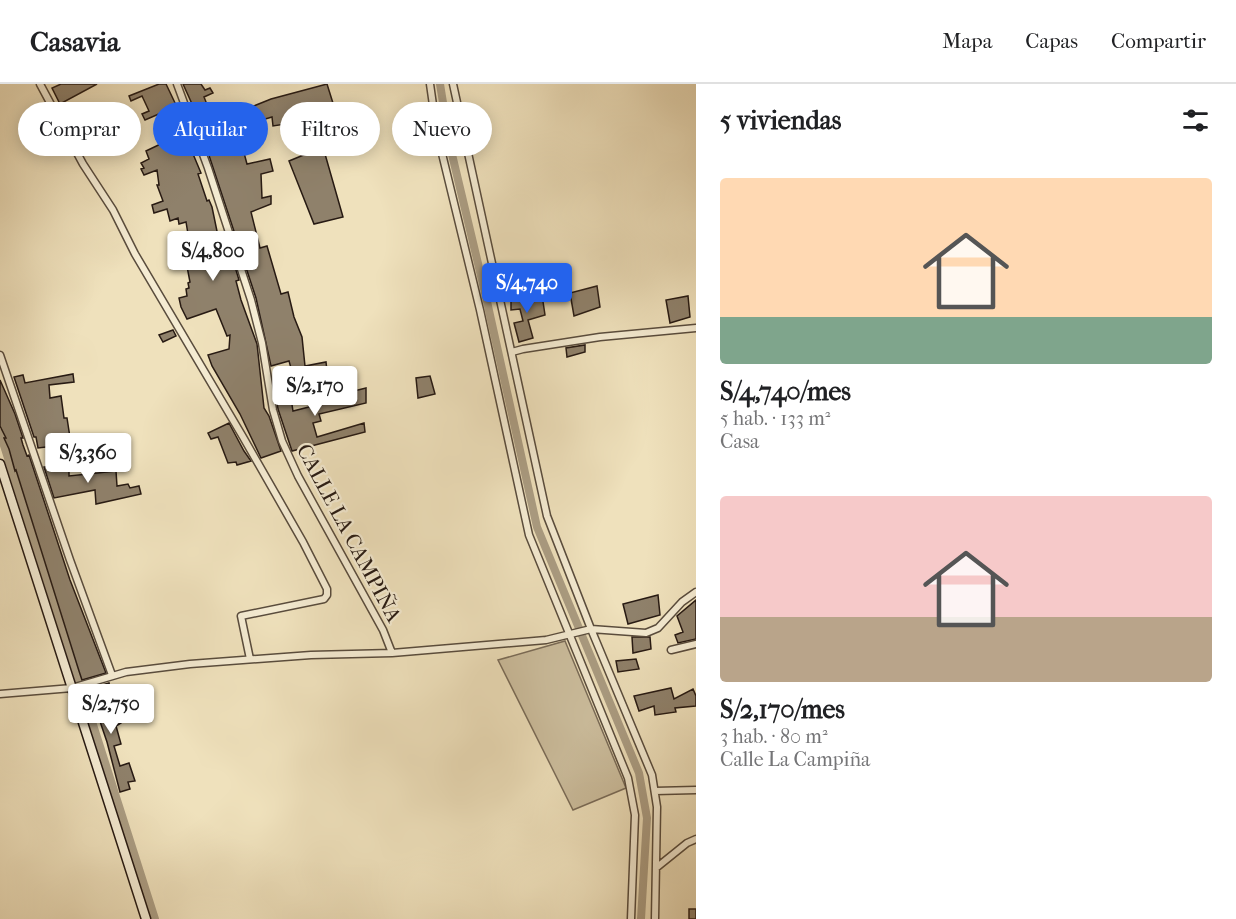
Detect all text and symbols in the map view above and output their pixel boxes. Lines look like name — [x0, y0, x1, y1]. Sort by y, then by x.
text: Casavia — [30, 25, 120, 58]
text: Mapa — [942, 29, 992, 53]
text: Capas — [1025, 29, 1078, 53]
text: Compartir — [1111, 29, 1206, 53]
chip: Comprar — [18, 102, 141, 156]
chip: Alquilar — [153, 102, 268, 156]
chip: Filtros — [280, 102, 380, 156]
chip: Nuevo — [392, 102, 492, 156]
icon: filters — [1179, 104, 1212, 137]
text: 5 viviendas — [720, 105, 841, 136]
icon: home — [912, 217, 1020, 325]
pin: S/4,800 — [158, 231, 268, 282]
text: S/4,800 — [181, 239, 245, 262]
pin: S/4,740 — [472, 263, 582, 314]
text: S/4,740 — [496, 271, 558, 294]
pin: S/2,170 — [260, 366, 370, 417]
text: S/2,170 — [286, 374, 344, 397]
text: S/4,740/mes — [720, 376, 851, 407]
text: 5 hab. · 133 m² — [720, 407, 830, 430]
text: Casa — [720, 430, 759, 453]
pin: S/3,360 — [33, 433, 143, 484]
street label: CALLE LA CAMPIÑA — [292, 440, 406, 627]
text: S/3,360 — [59, 441, 117, 464]
icon: home — [912, 535, 1020, 643]
pin: S/2,750 — [56, 684, 166, 735]
text: S/2,750 — [82, 692, 140, 715]
text: S/2,170/mes — [720, 694, 845, 725]
text: 3 hab. · 80 m² — [720, 725, 828, 748]
text: Calle La Campiña — [720, 748, 870, 771]

